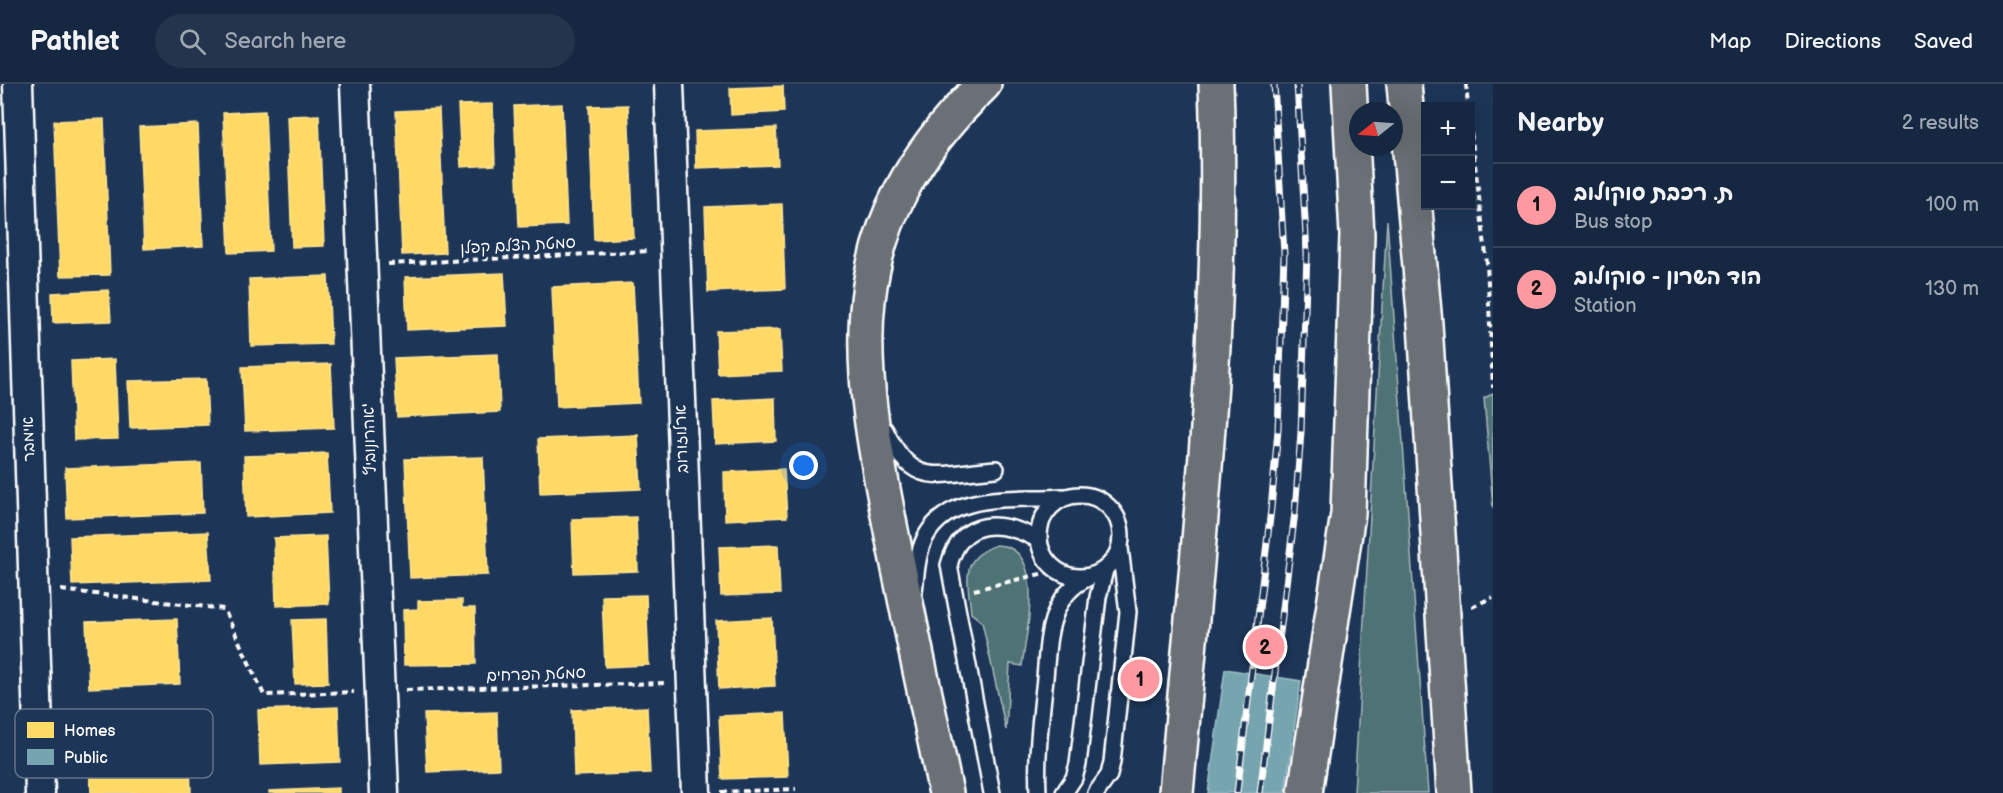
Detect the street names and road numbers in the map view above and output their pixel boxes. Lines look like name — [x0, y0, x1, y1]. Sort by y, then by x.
street label: סמטת הצלם קפלן — [460, 233, 576, 259]
street label: אהרונוביץ' — [359, 403, 381, 475]
street label: ארלוזורוב — [671, 405, 693, 473]
street label: אימבר — [19, 416, 39, 462]
street label: סמטת הפרחים — [486, 664, 586, 686]

